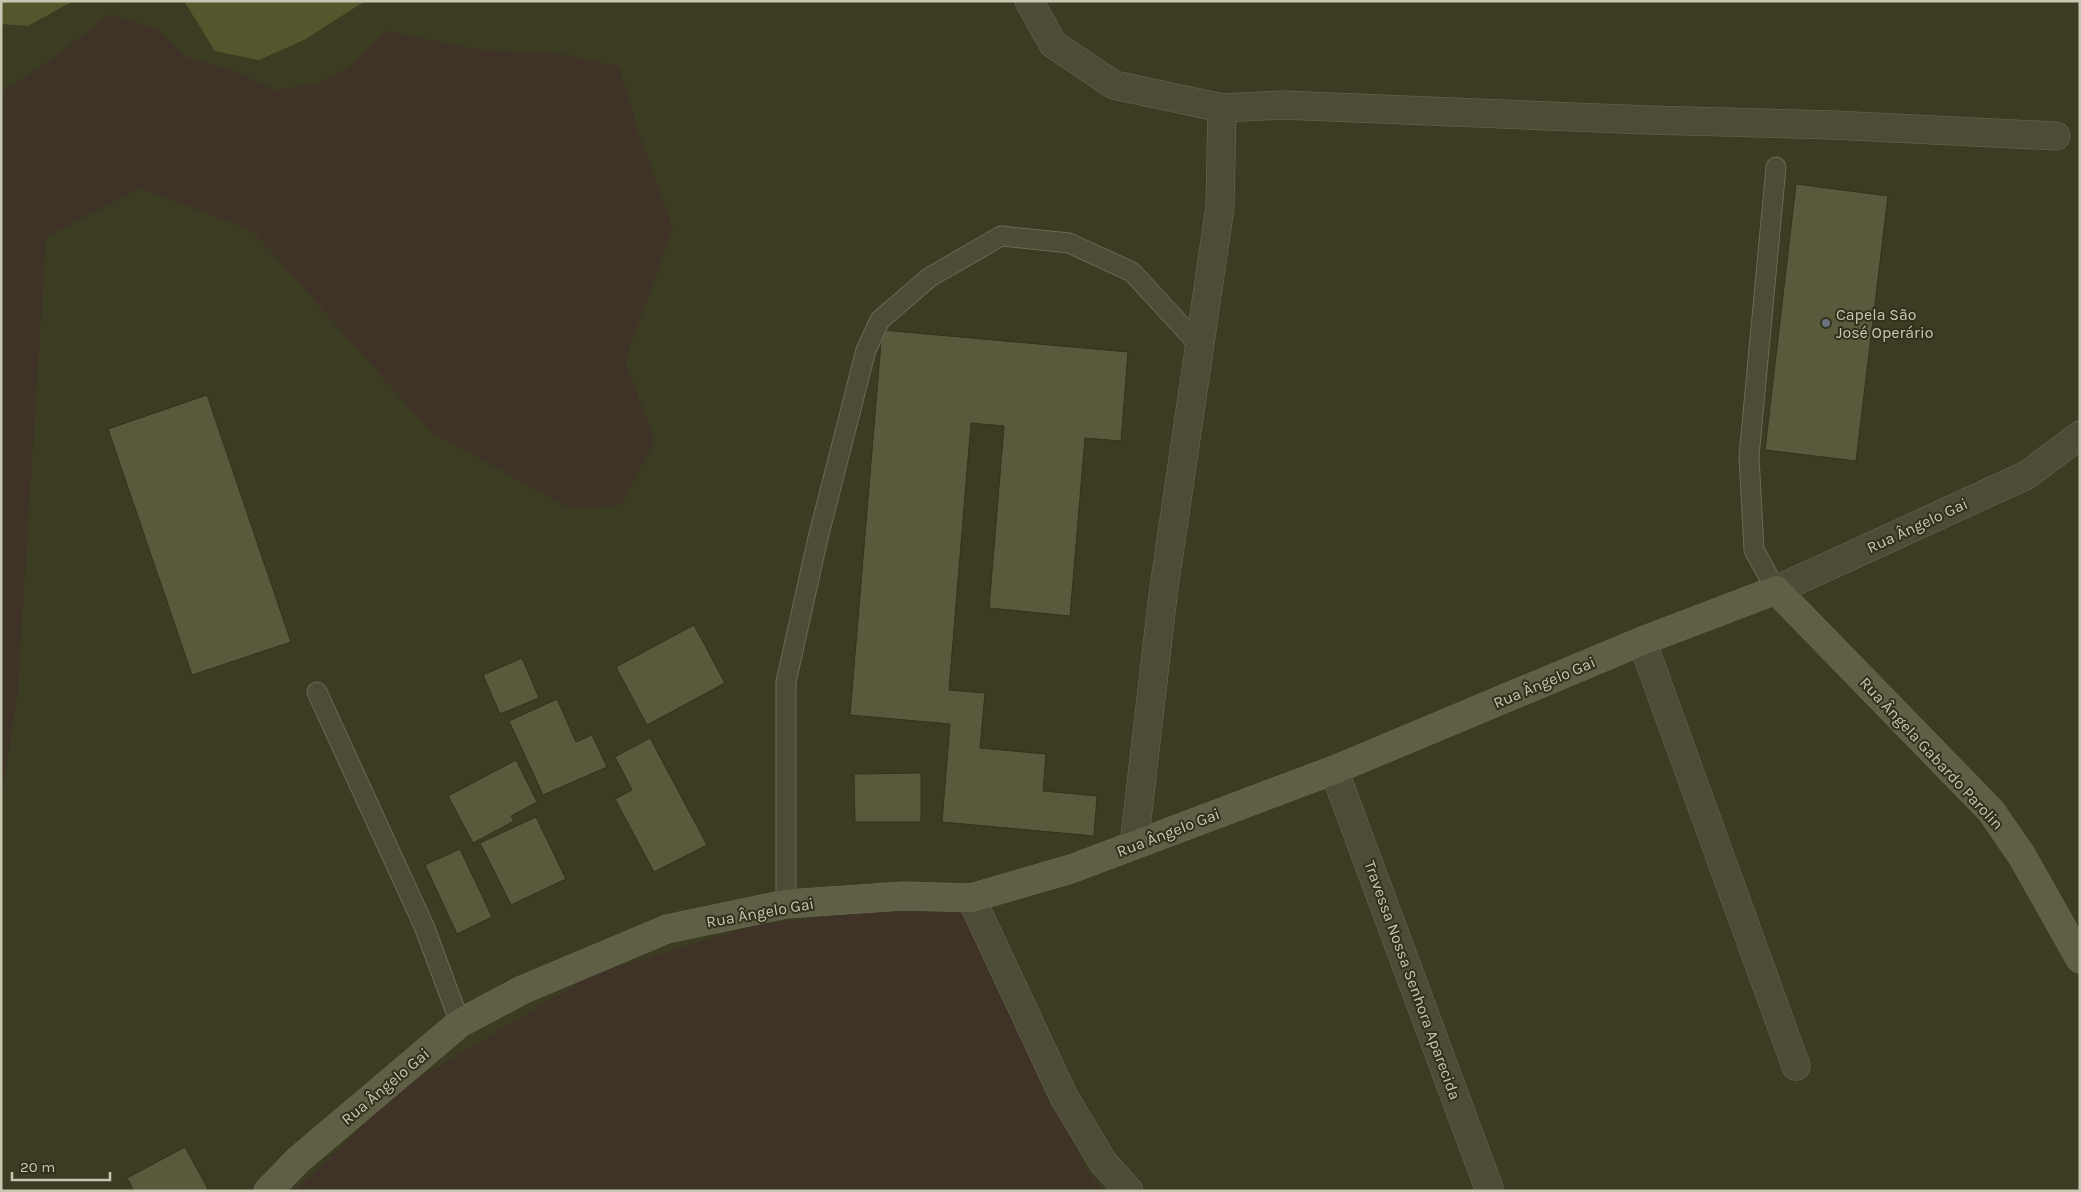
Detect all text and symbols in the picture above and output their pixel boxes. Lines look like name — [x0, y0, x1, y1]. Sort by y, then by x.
place label: Capela São José Operário — [1836, 305, 1933, 342]
marker: Capela São José Operário — [1820, 317, 1832, 329]
street label: Rua Ângelo Gai — [1864, 494, 1971, 557]
street label: Rua Ângelo Gai — [1490, 652, 1598, 713]
street label: Rua Ângela Gabardo Parolin — [1856, 673, 2007, 834]
street label: Rua Ângelo Gai — [1114, 804, 1223, 861]
street label: Travessa Nossa Senhora Aparecida — [1360, 858, 1465, 1102]
street label: Rua Ângelo Gai — [705, 894, 815, 931]
street label: Rua Ângelo Gai — [337, 1044, 433, 1129]
scale bar — [12, 1150, 110, 1182]
text: 20 m — [20, 1158, 55, 1176]

